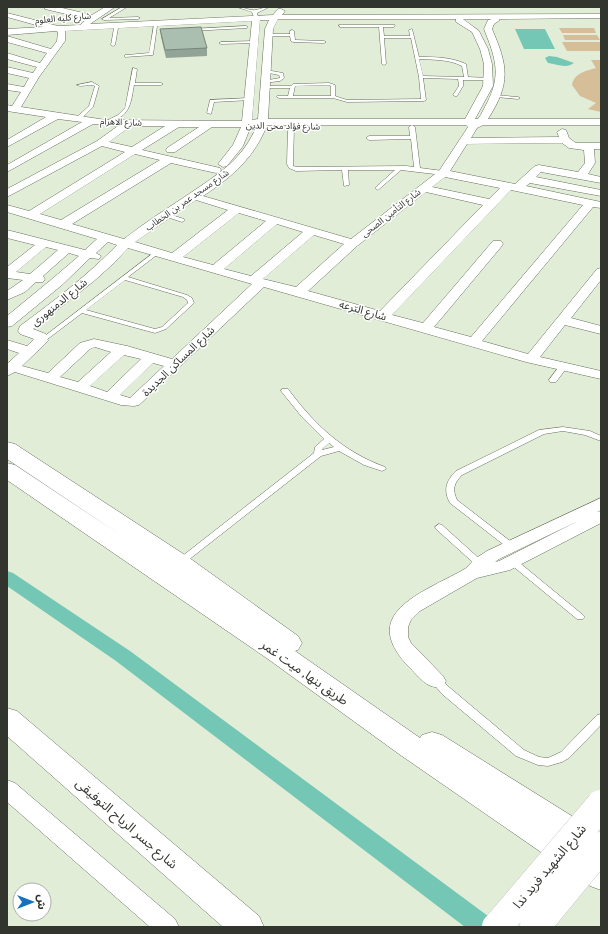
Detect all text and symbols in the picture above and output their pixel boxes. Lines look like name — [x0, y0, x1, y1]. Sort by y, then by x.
street label: شارع كليه العلوم — [34, 11, 92, 27]
street label: شارع الاهرام — [100, 116, 142, 130]
street label: شارع فؤاد محى الدين — [246, 120, 320, 134]
street label: شارع مسجد عمر بن الخطاب — [143, 167, 232, 234]
street label: شارع التأمين الصحى — [359, 186, 424, 241]
street label: شارع الدمنهورى — [29, 276, 91, 330]
street label: شارع الترعه — [337, 298, 388, 324]
street label: شارع المساكن الجديدة — [139, 323, 218, 400]
street label: طريق بنها, ميت غمر — [257, 636, 352, 709]
street label: شارع جسر الرياح التوفيقى — [71, 775, 181, 874]
street label: شارع الشهيد فريد ندا — [510, 821, 591, 913]
north arrow — [12, 882, 52, 922]
text: ش — [35, 894, 48, 910]

